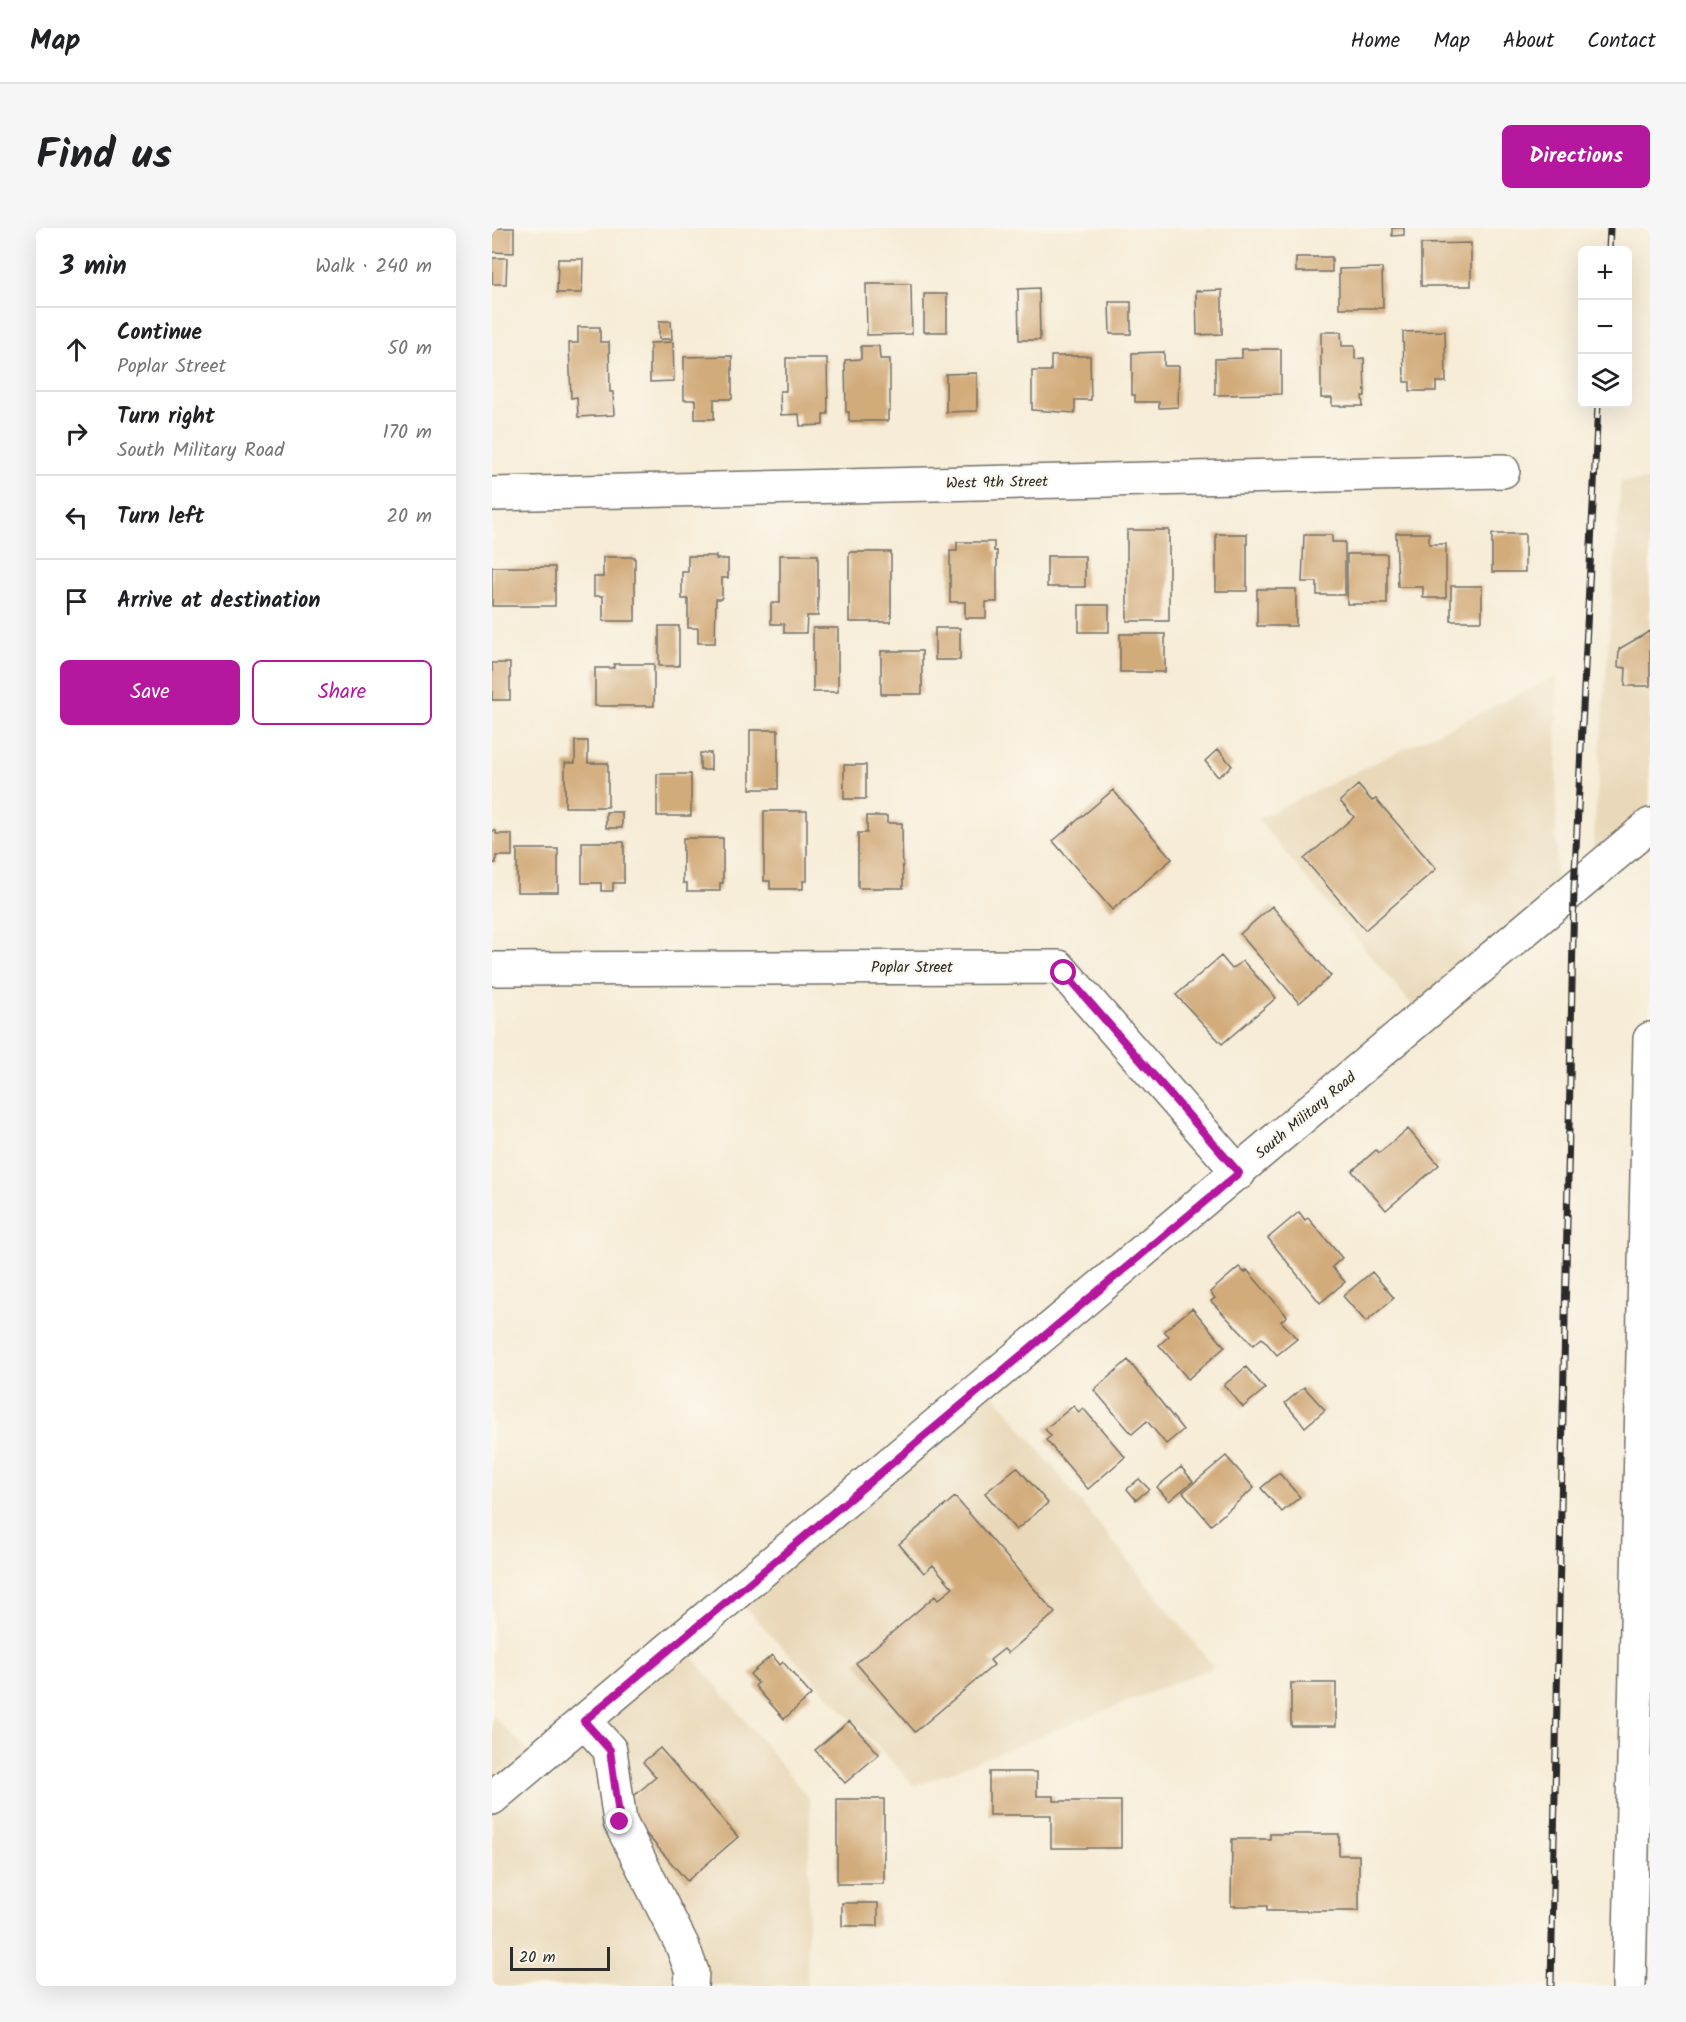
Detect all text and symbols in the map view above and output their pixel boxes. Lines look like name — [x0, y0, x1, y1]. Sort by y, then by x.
text: Map — [30, 19, 81, 64]
text: Home — [1351, 25, 1400, 58]
text: Map — [1433, 25, 1470, 58]
text: About — [1503, 25, 1554, 58]
text: Contact — [1587, 25, 1656, 58]
text: Find us — [36, 123, 172, 190]
button: Directions — [1502, 125, 1650, 188]
text: 3 min — [60, 246, 127, 288]
map controls — [1578, 246, 1632, 408]
button: + — [1578, 246, 1632, 300]
text: Walk · 240 m — [315, 251, 432, 283]
button: − — [1578, 300, 1632, 354]
text: Continue — [117, 316, 202, 351]
icon: ahead — [60, 333, 93, 366]
text: 50 m — [387, 333, 432, 365]
text: Poplar Street — [117, 351, 226, 383]
button: layers — [1578, 354, 1632, 408]
text: Turn right — [117, 400, 215, 435]
icon: right — [60, 417, 93, 450]
text: 170 m — [383, 417, 432, 449]
text: South Military Road — [117, 435, 284, 467]
street label: West 9th Street — [946, 470, 1048, 496]
text: Turn left — [117, 500, 204, 535]
icon: left — [60, 501, 93, 534]
text: 20 m — [386, 501, 432, 533]
text: Arrive at destination — [117, 584, 320, 619]
icon: arrive — [60, 585, 93, 618]
button: Save — [60, 660, 240, 725]
button: Share — [252, 660, 432, 725]
street label: Poplar Street — [871, 956, 953, 980]
route start — [1050, 959, 1076, 985]
street label: South Military Road — [1250, 1066, 1362, 1166]
route end — [606, 1808, 632, 1834]
scale bar — [510, 1944, 610, 1972]
text: 20 m — [519, 1945, 555, 1970]

